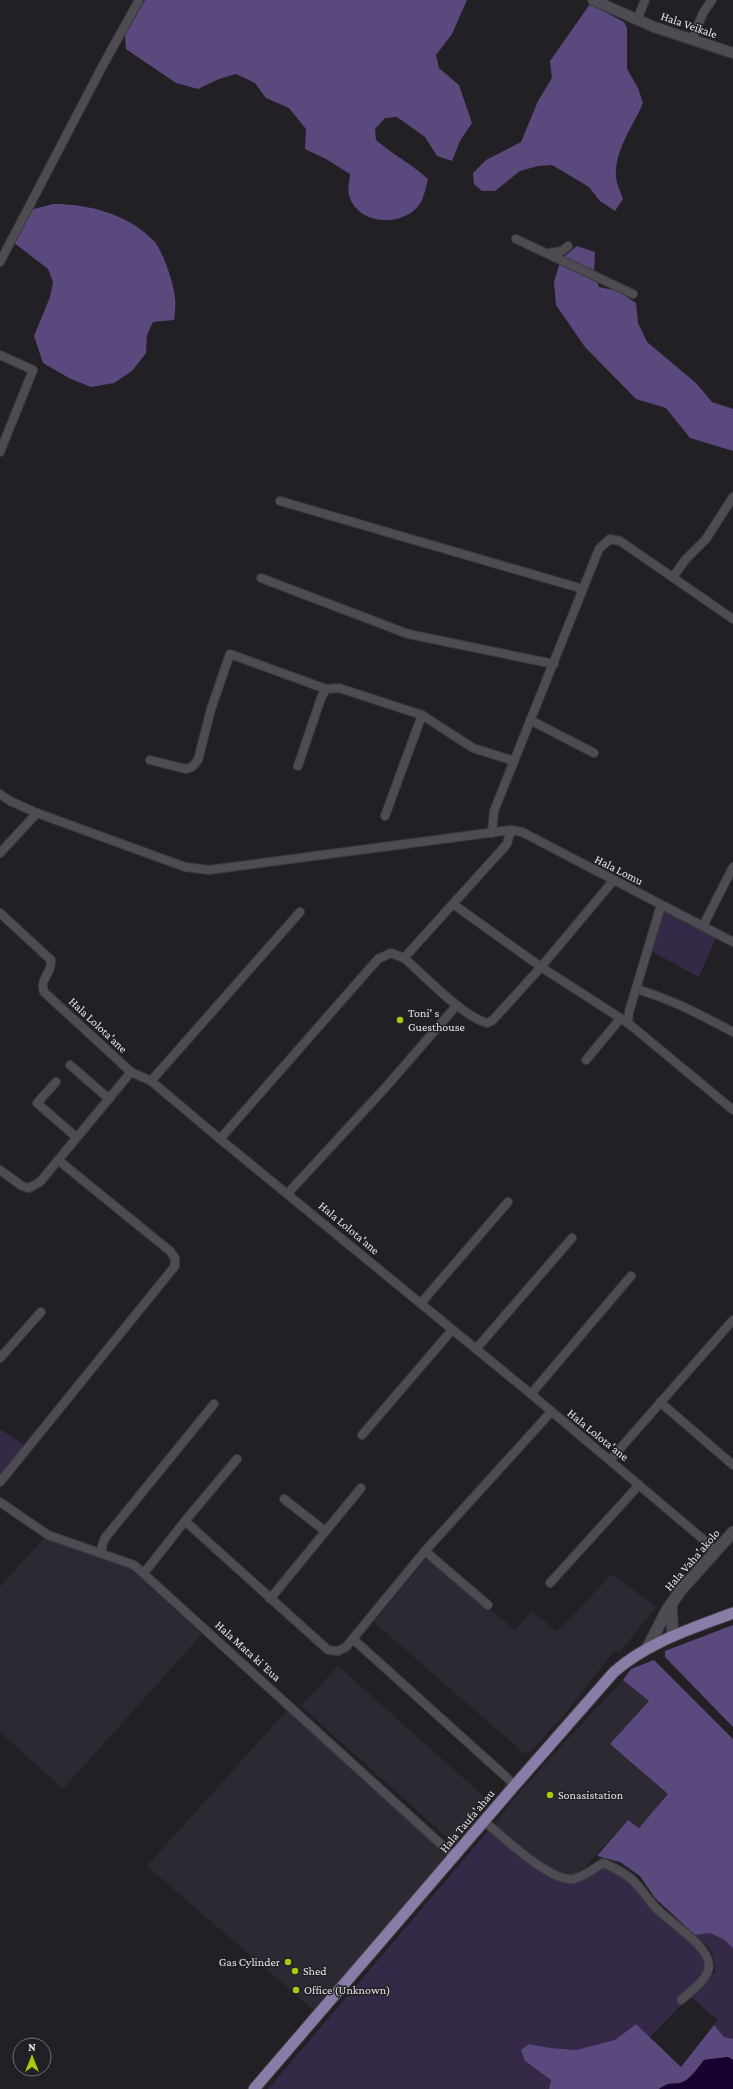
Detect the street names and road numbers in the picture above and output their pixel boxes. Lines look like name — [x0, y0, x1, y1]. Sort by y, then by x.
street label: Hala Veikale — [659, 9, 719, 41]
street label: Hala Lomu — [593, 852, 646, 888]
street label: Hala Lolota'ane — [66, 994, 130, 1056]
street label: Hala Lolota'ane — [316, 1199, 382, 1257]
street label: Hala Lolota'ane — [564, 1406, 632, 1464]
street label: Hala Vaha'akolo — [661, 1526, 723, 1594]
street label: Hala Mata ki 'Eua — [212, 1618, 284, 1685]
street label: Hala Taufa'ahau — [437, 1786, 498, 1855]

